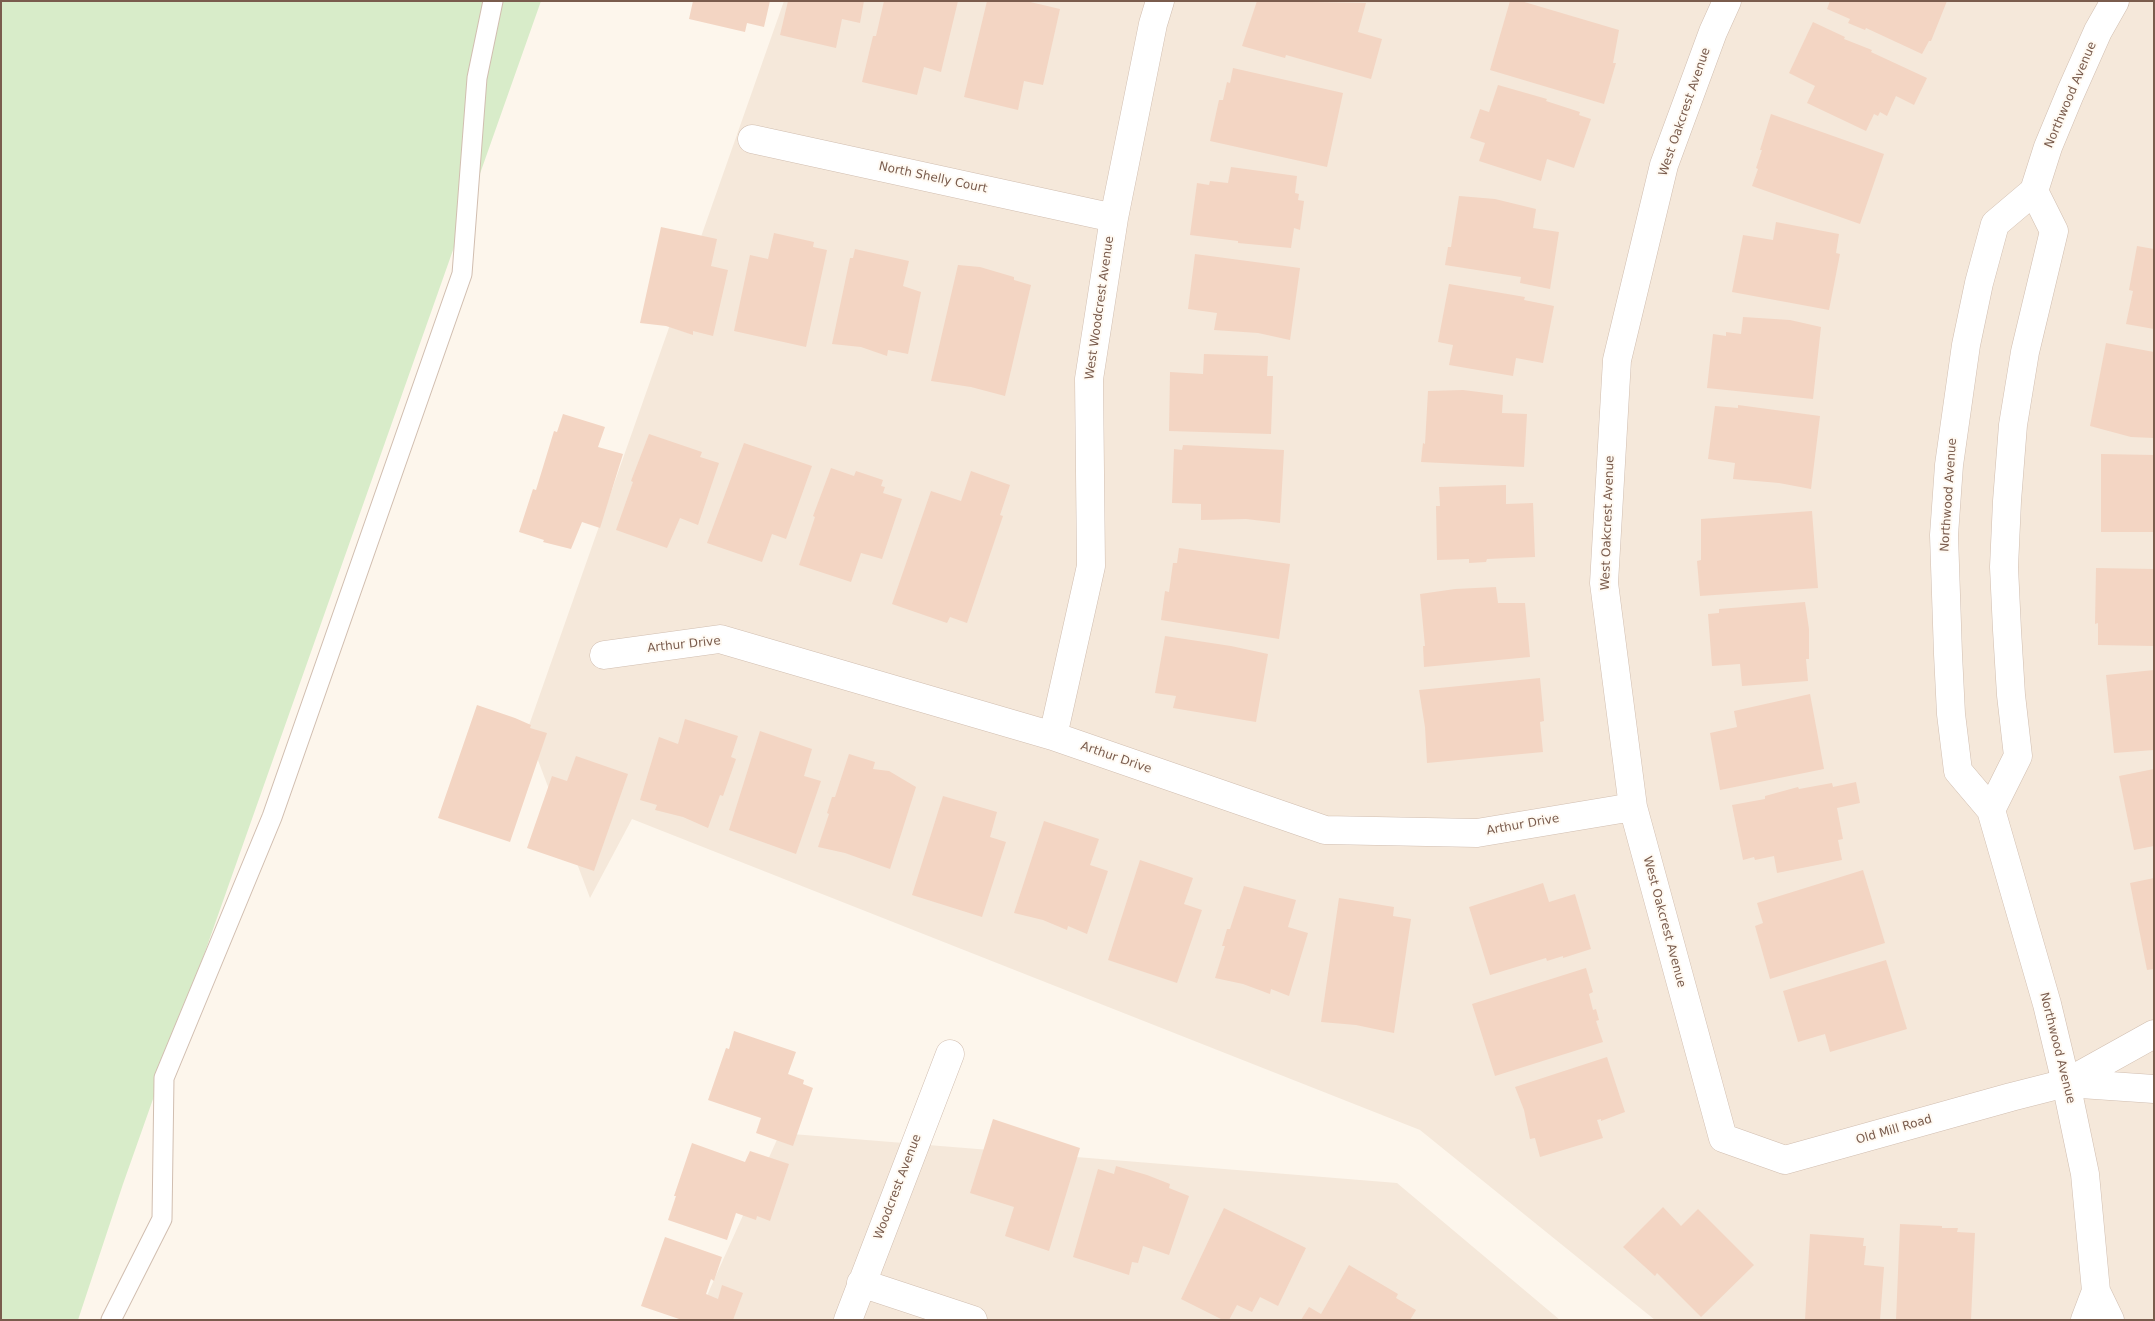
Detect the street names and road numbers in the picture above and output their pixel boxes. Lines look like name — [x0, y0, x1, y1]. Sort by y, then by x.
street label: Northwood Avenue — [2042, 40, 2100, 150]
street label: West Oakcrest Avenue — [1656, 46, 1714, 178]
street label: North Shelly Court — [877, 159, 989, 197]
street label: West Woodcrest Avenue — [1083, 235, 1117, 381]
street label: Northwood Avenue — [1938, 438, 1960, 552]
street label: West Oakcrest Avenue — [1598, 455, 1618, 591]
street label: Arthur Drive — [647, 634, 721, 656]
street label: Arthur Drive — [1079, 739, 1153, 777]
street label: Arthur Drive — [1485, 812, 1561, 838]
street label: West Oakcrest Avenue — [1640, 855, 1688, 989]
street label: Northwood Avenue — [2036, 991, 2078, 1105]
street label: Old Mill Road — [1854, 1112, 1934, 1148]
street label: Woodcrest Avenue — [871, 1132, 925, 1242]

